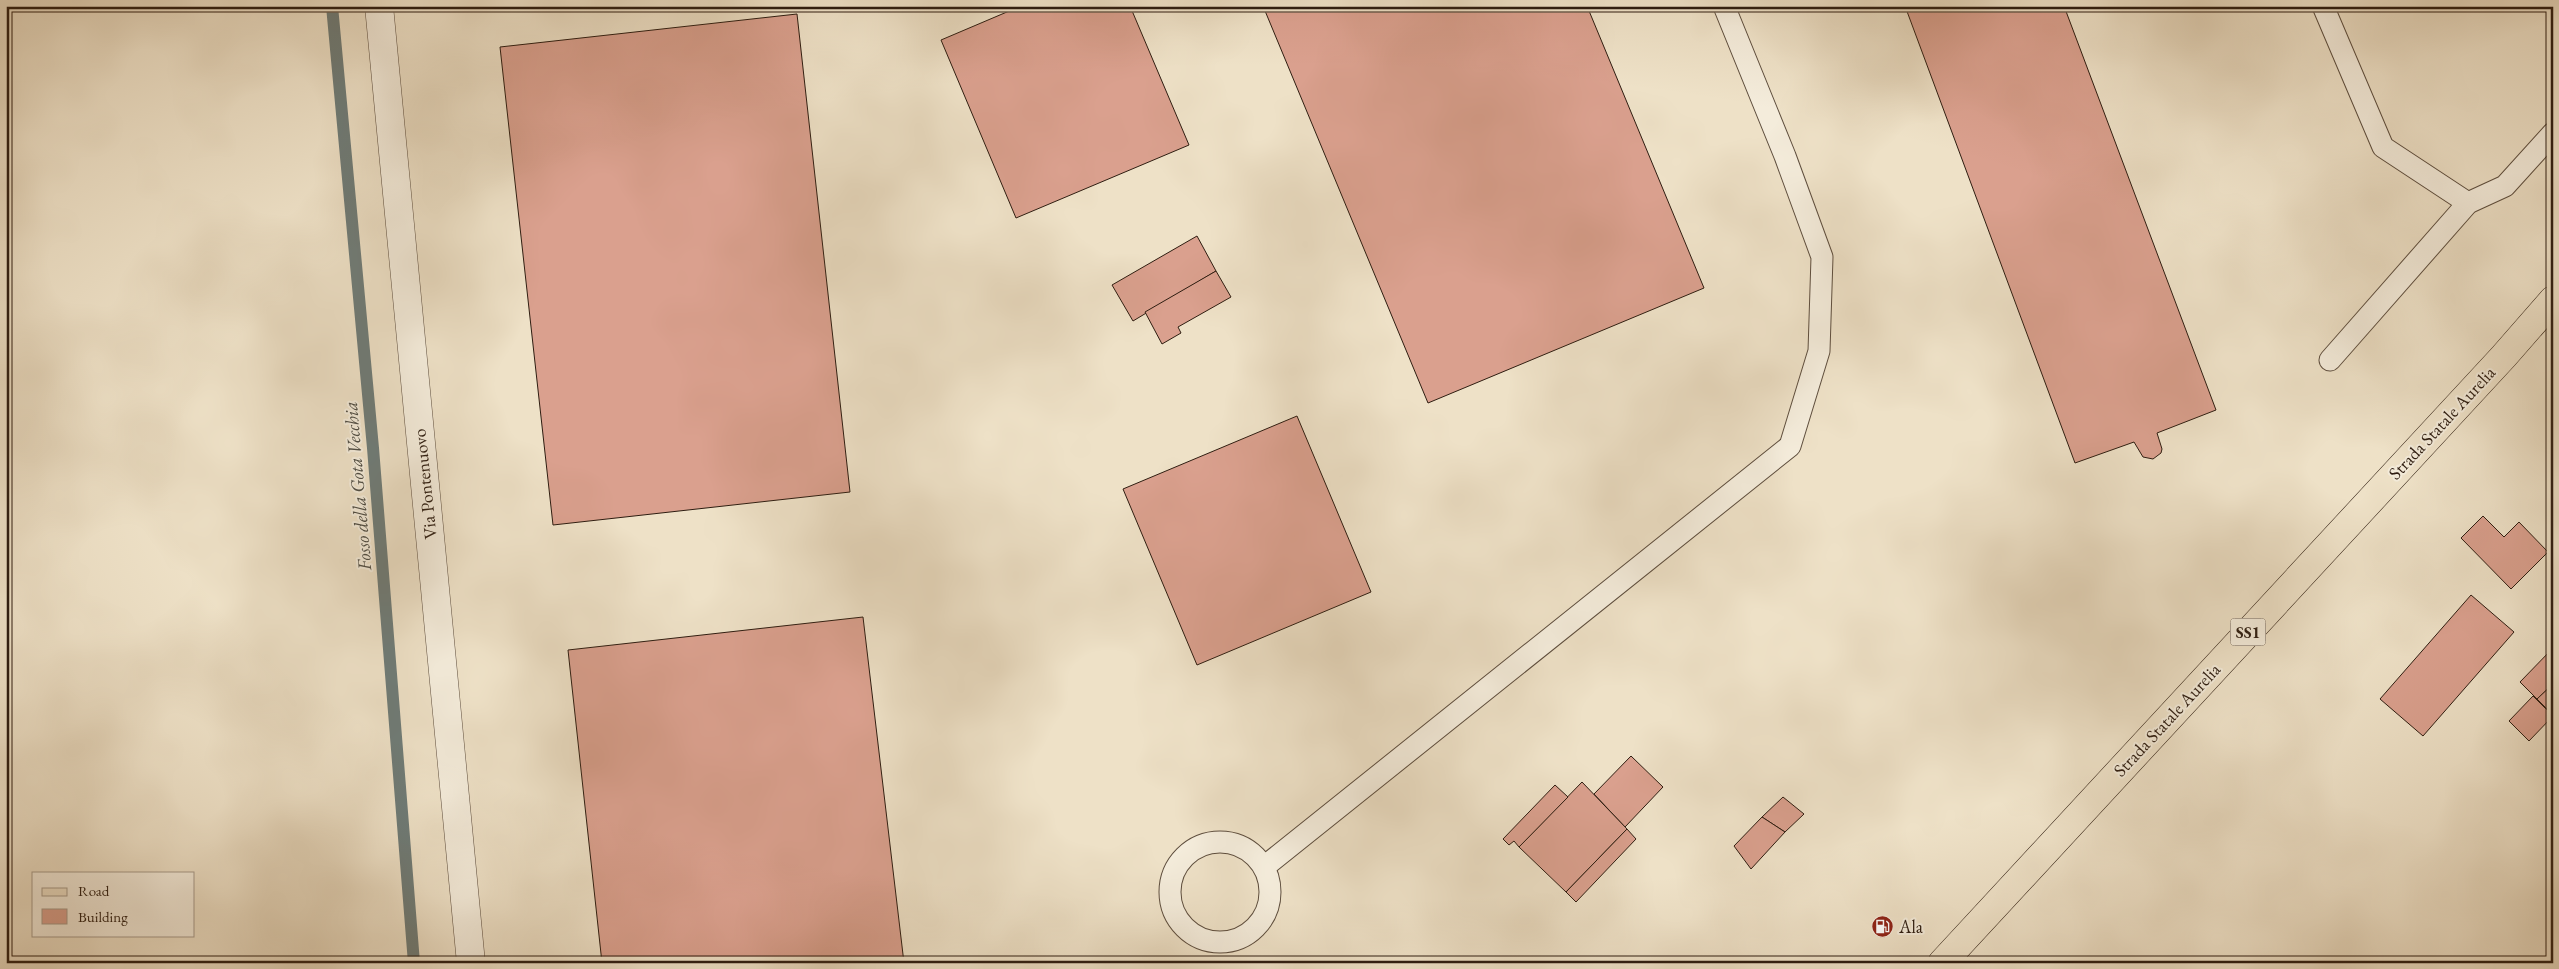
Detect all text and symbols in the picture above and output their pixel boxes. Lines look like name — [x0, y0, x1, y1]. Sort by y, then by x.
street label: Strada Statale Aurelia — [2383, 360, 2501, 484]
water label: Fosso della Gota Vecchia — [338, 400, 377, 573]
street label: Via Pontenuovo — [407, 428, 442, 540]
road number: SS1 — [2230, 618, 2266, 646]
street label: Strada Statale Aurelia — [2108, 657, 2226, 781]
legend — [32, 872, 195, 936]
text: Road — [78, 881, 110, 900]
text: Building — [78, 907, 128, 926]
fuel station icon: Ala — [1871, 915, 1895, 939]
place label: Ala — [1898, 915, 1924, 938]

